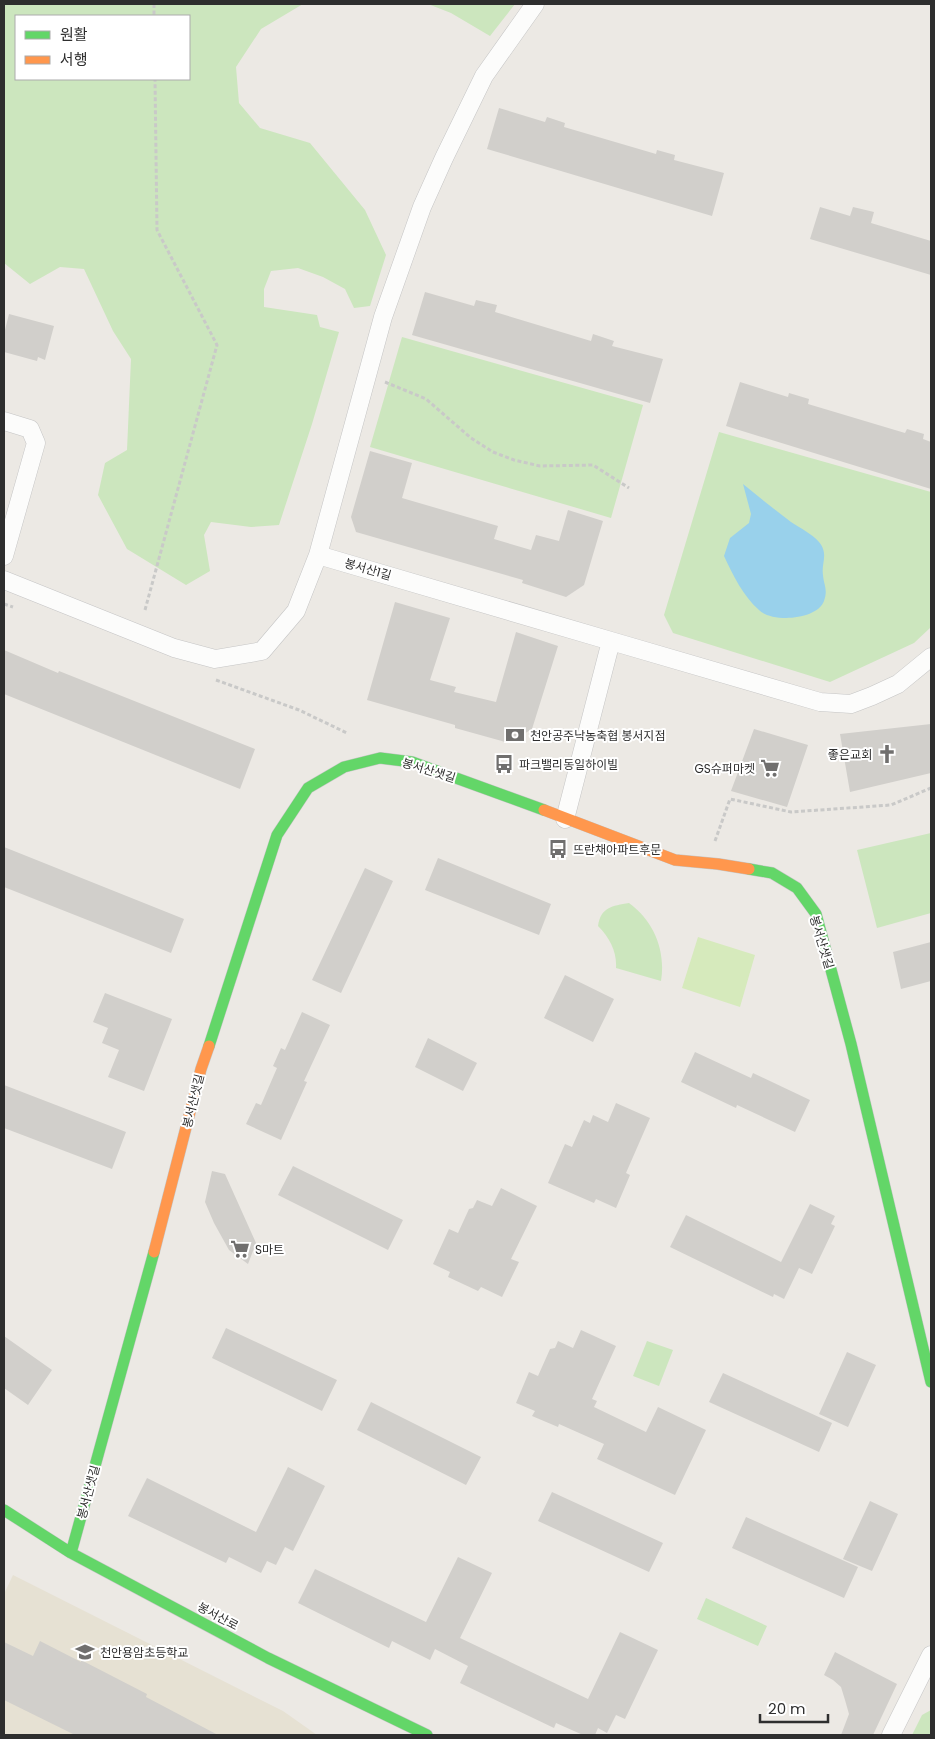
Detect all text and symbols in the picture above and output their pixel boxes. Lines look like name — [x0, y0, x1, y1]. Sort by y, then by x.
legend — [15, 15, 190, 80]
text: 원활 — [60, 24, 88, 45]
text: 서행 — [60, 49, 88, 70]
street label: 봉서산1길 — [343, 554, 393, 584]
bank icon: 천안공주낙농축협 봉서지점 — [504, 724, 526, 746]
place label: 천안공주낙농축협 봉서지점 — [530, 727, 666, 744]
church icon: 좋은교회 — [876, 743, 898, 765]
place label: 좋은교회 — [828, 746, 872, 763]
bus stop icon: 파크밸리동일하이빌 — [493, 753, 515, 775]
street label: 봉서산샛길 — [400, 754, 458, 786]
place label: 파크밸리동일하이빌 — [519, 756, 618, 773]
supermarket icon: GS슈퍼마켓 — [759, 757, 781, 779]
place label: GS슈퍼마켓 — [694, 760, 755, 777]
bus stop icon: 뜨란채아파트후문 — [547, 838, 569, 860]
place label: 뜨란채아파트후문 — [573, 841, 661, 858]
street label: 봉서산샛길 — [806, 913, 838, 971]
street label: 봉서산샛길 — [178, 1072, 208, 1130]
supermarket icon: S마트 — [229, 1238, 251, 1260]
place label: S마트 — [255, 1241, 284, 1258]
street label: 봉서산샛길 — [73, 1463, 103, 1521]
street label: 봉서산로 — [195, 1598, 241, 1634]
school or university icon: 천안용암초등학교 — [74, 1641, 96, 1663]
place label: 천안용암초등학교 — [100, 1644, 188, 1661]
scale bar — [760, 1692, 828, 1724]
text: 20 m — [768, 1698, 806, 1719]

